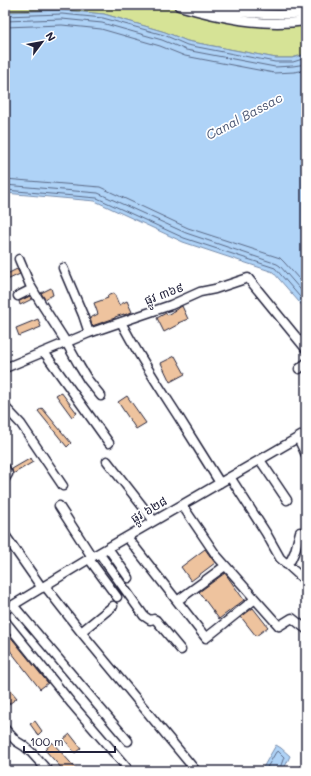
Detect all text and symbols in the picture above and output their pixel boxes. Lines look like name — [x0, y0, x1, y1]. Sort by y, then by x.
north arrow — [22, 22, 62, 62]
text: N — [42, 29, 59, 44]
water label: Canal Bassac — [202, 88, 285, 143]
street label: ផ្លូវ ៣៦៩ — [142, 278, 187, 311]
street label: ផ្លូវ ៦២៨ — [127, 492, 171, 529]
scale bar — [24, 728, 115, 754]
text: 100 m — [30, 733, 64, 749]

